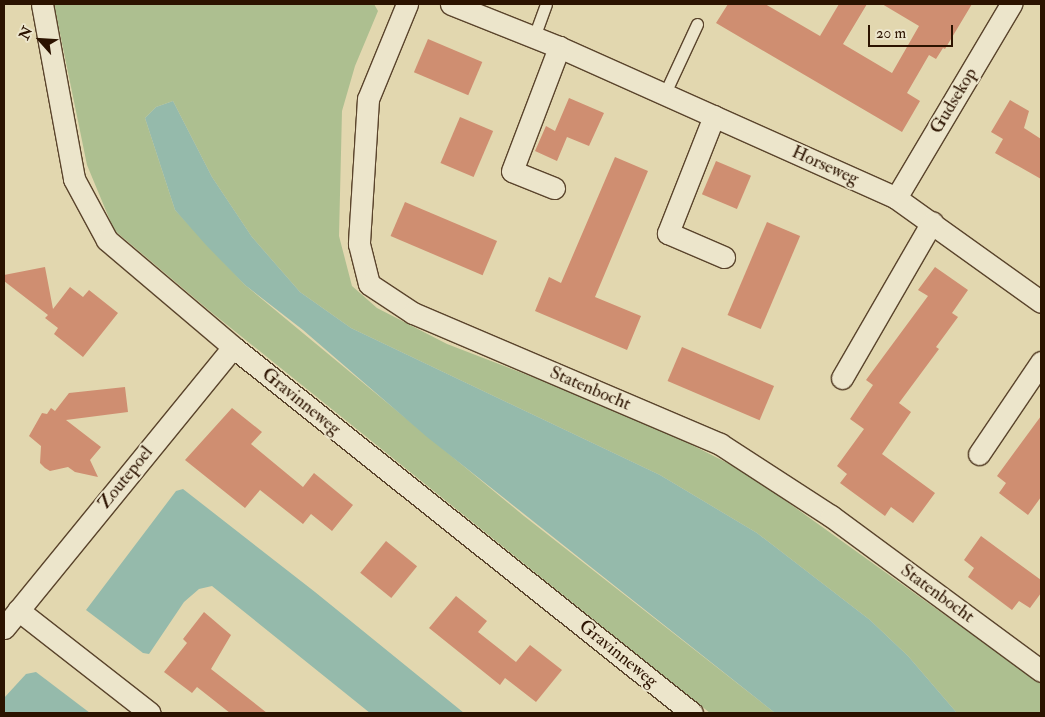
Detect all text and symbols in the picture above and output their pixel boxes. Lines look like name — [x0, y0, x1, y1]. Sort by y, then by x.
north arrow — [15, 15, 65, 65]
scale bar — [870, 15, 955, 47]
text: N — [16, 24, 36, 43]
text: 20 m — [876, 24, 906, 43]
street label: Gudsekop — [926, 64, 982, 138]
street label: Horseweg — [788, 142, 862, 190]
street label: Statenbocht — [546, 362, 634, 416]
street label: Gravinneweg — [257, 364, 345, 440]
street label: Zoutepoel — [94, 442, 158, 514]
street label: Statenbocht — [896, 560, 978, 628]
street label: Gravinneweg — [574, 616, 662, 692]

